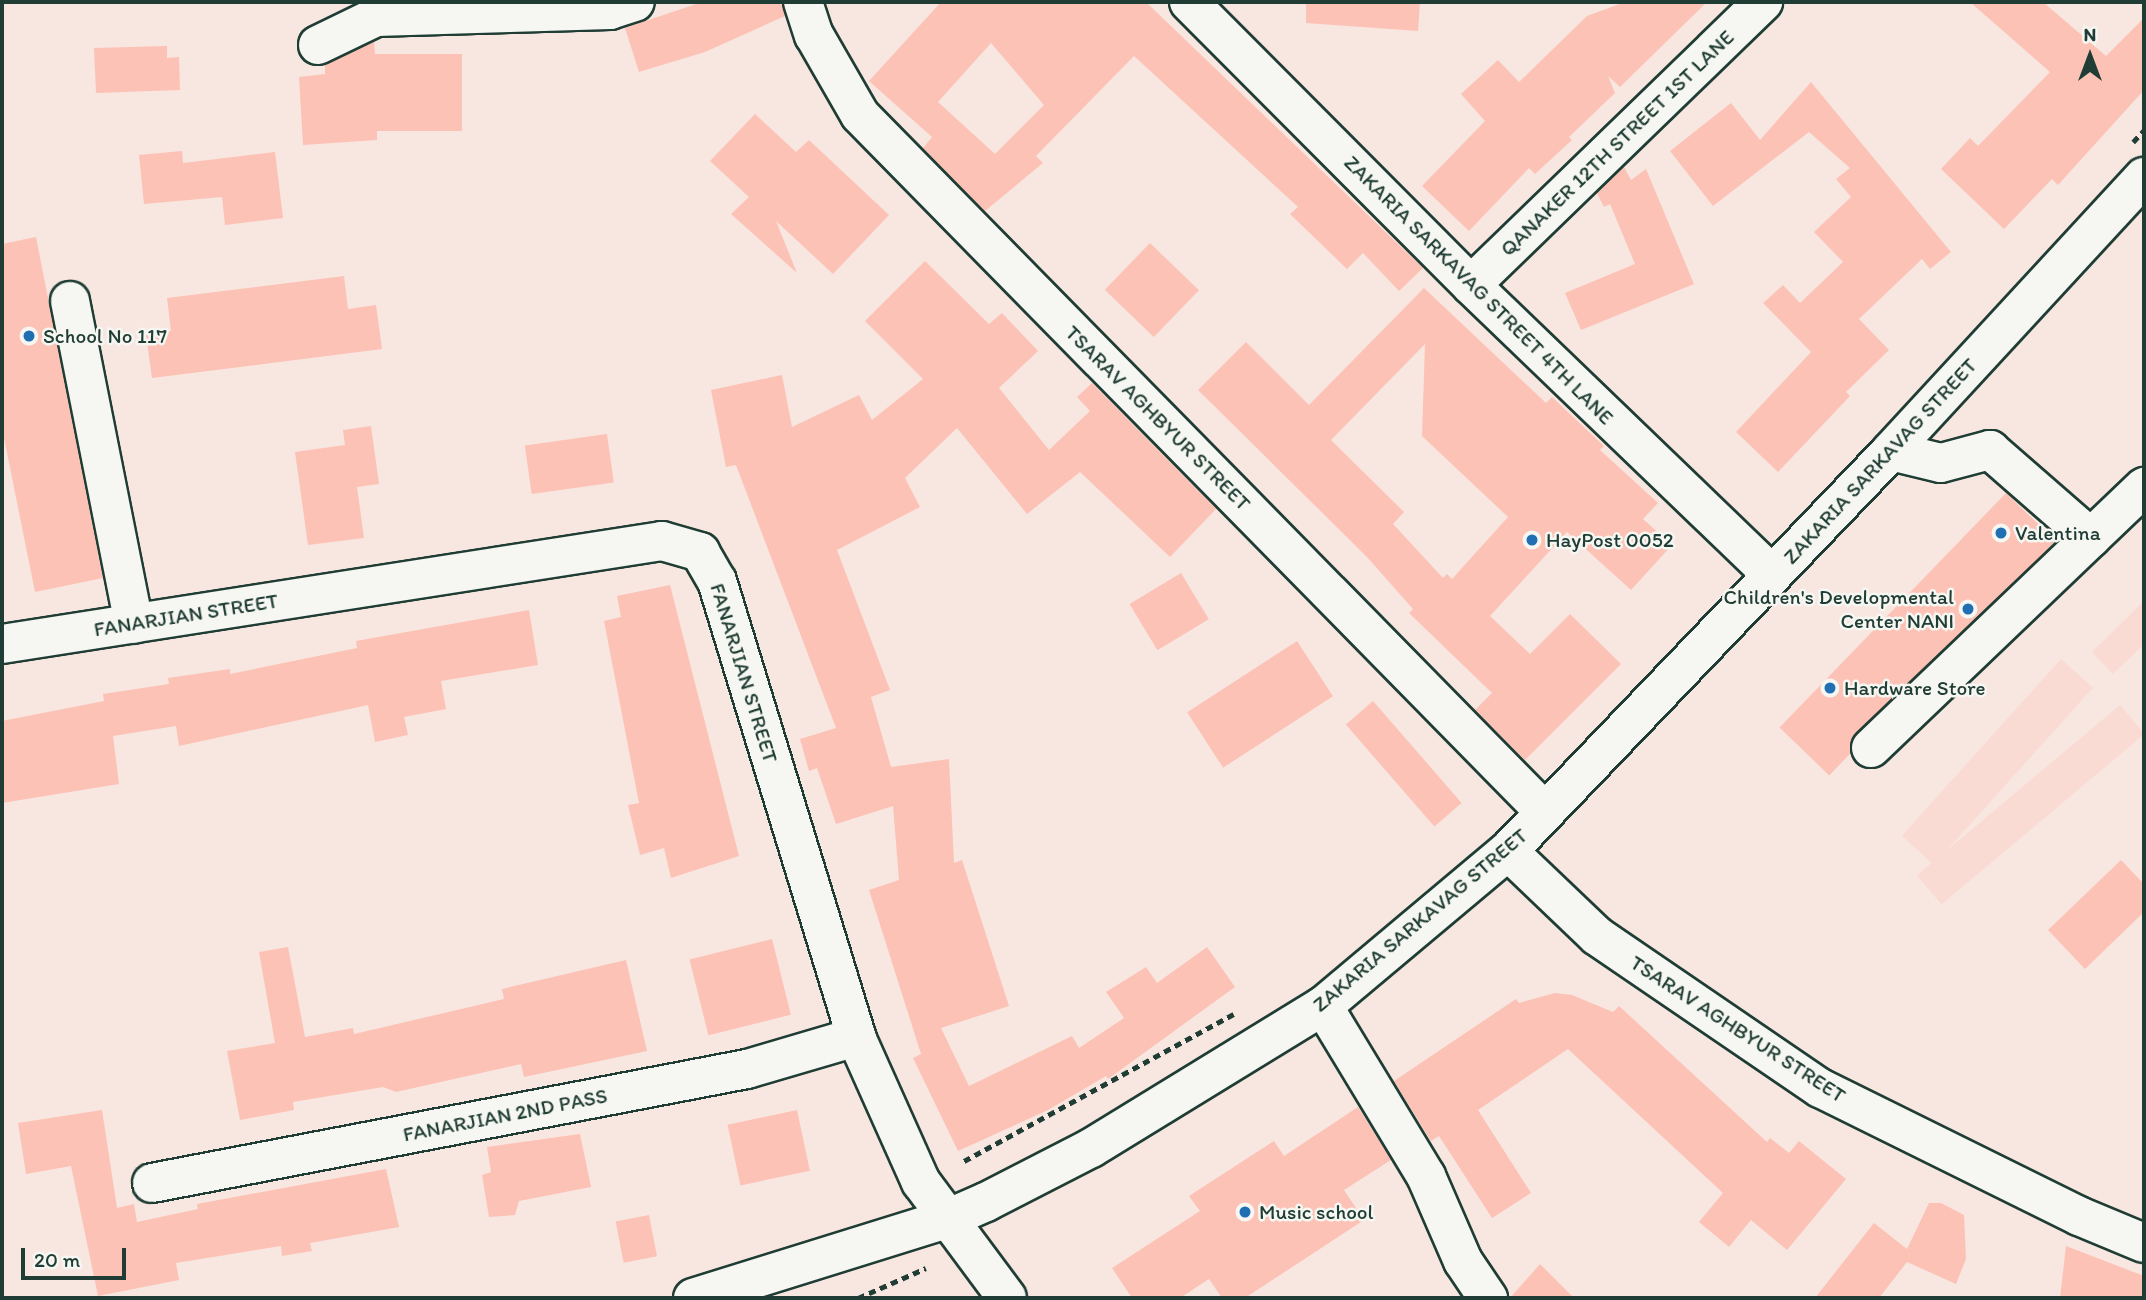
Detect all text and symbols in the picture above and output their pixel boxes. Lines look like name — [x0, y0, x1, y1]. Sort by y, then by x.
north arrow — [2055, 21, 2125, 91]
text: N — [2084, 23, 2096, 46]
street label: QANAKER 12TH STREET 1ST LANE — [1495, 25, 1739, 261]
street label: ZAKARIA SARKAVAG STREET 4TH LANE — [1339, 150, 1619, 430]
street label: TSARAV AGHBYUR STREET — [1060, 320, 1256, 516]
place label: School No 117 — [43, 323, 167, 349]
marker: School No 117 — [21, 328, 37, 344]
street label: ZAKARIA SARKAVAG STREET — [1778, 353, 1982, 569]
place label: Valentina — [2015, 520, 2101, 546]
marker: Valentina — [1993, 525, 2009, 541]
place label: HayPost 0052 — [1546, 527, 1674, 553]
marker: HayPost 0052 — [1524, 532, 1540, 548]
street label: FANARJIAN STREET — [705, 580, 783, 766]
place label: Children's Developmental Center NANI — [1724, 584, 1954, 634]
street label: FANARJIAN STREET — [92, 588, 280, 642]
marker: Children's Developmental Center NANI — [1960, 601, 1976, 617]
place label: Hardware Store — [1844, 675, 1985, 701]
marker: Hardware Store — [1822, 680, 1838, 696]
street label: ZAKARIA SARKAVAG STREET — [1307, 823, 1533, 1017]
street label: TSARAV AGHBYUR STREET — [1626, 950, 1850, 1108]
street label: FANARJIAN 2ND PASS — [401, 1083, 609, 1147]
place label: Music school — [1259, 1199, 1374, 1225]
marker: Music school — [1237, 1204, 1253, 1220]
scale bar — [24, 1234, 130, 1278]
text: 20 m — [34, 1247, 80, 1272]

